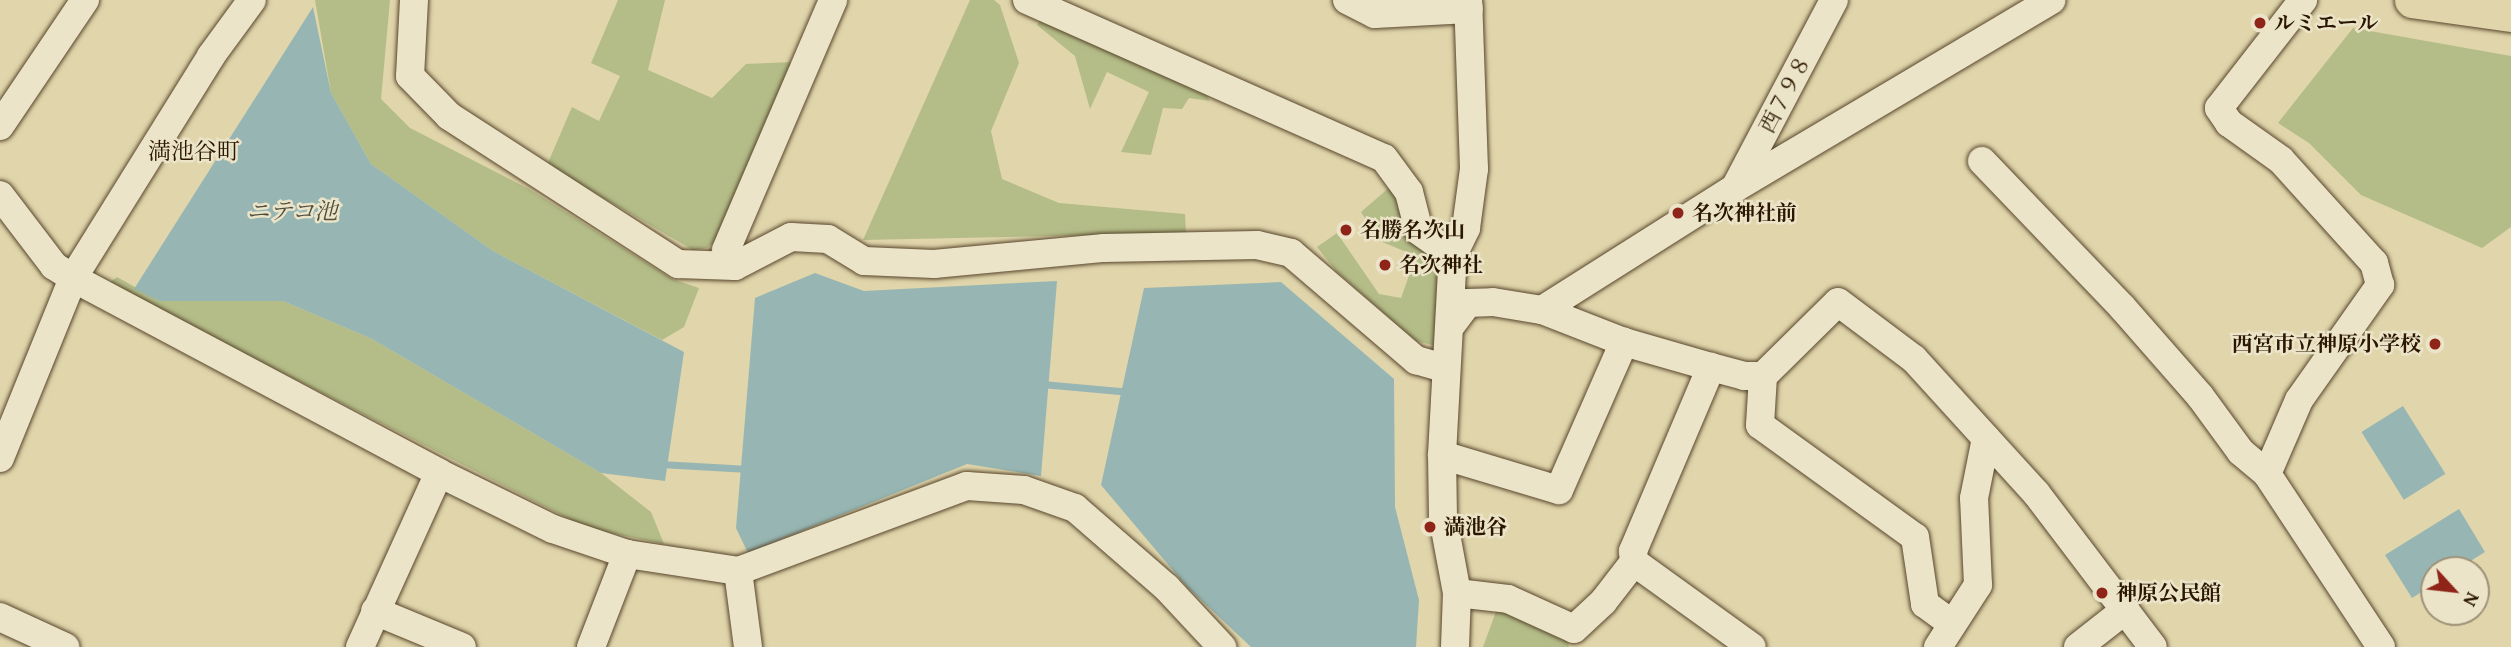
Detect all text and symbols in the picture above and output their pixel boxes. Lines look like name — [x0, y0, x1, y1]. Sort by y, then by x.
place label: ルミエール — [2274, 10, 2379, 36]
marker: ルミエール — [2252, 15, 2268, 31]
street label: 西７９８ — [1754, 51, 1816, 137]
district label: 満池谷町 — [148, 137, 240, 165]
water label: ニテコ池 — [246, 197, 338, 225]
place label: 名次神社前 — [1692, 200, 1797, 226]
marker: 名次神社前 — [1670, 205, 1686, 221]
place label: 名勝名次山 — [1360, 217, 1465, 243]
marker: 名勝名次山 — [1338, 222, 1354, 238]
place label: 名次神社 — [1399, 252, 1483, 278]
marker: 名次神社 — [1377, 257, 1393, 273]
place label: 西宮市立神原小学校 — [2232, 331, 2421, 357]
marker: 西宮市立神原小学校 — [2427, 336, 2443, 352]
place label: 満池谷 — [1444, 514, 1507, 540]
marker: 満池谷 — [1422, 519, 1438, 535]
north arrow — [2420, 556, 2490, 626]
place label: 神原公民館 — [2116, 580, 2221, 606]
marker: 神原公民館 — [2094, 585, 2110, 601]
text: N — [2457, 588, 2487, 612]

